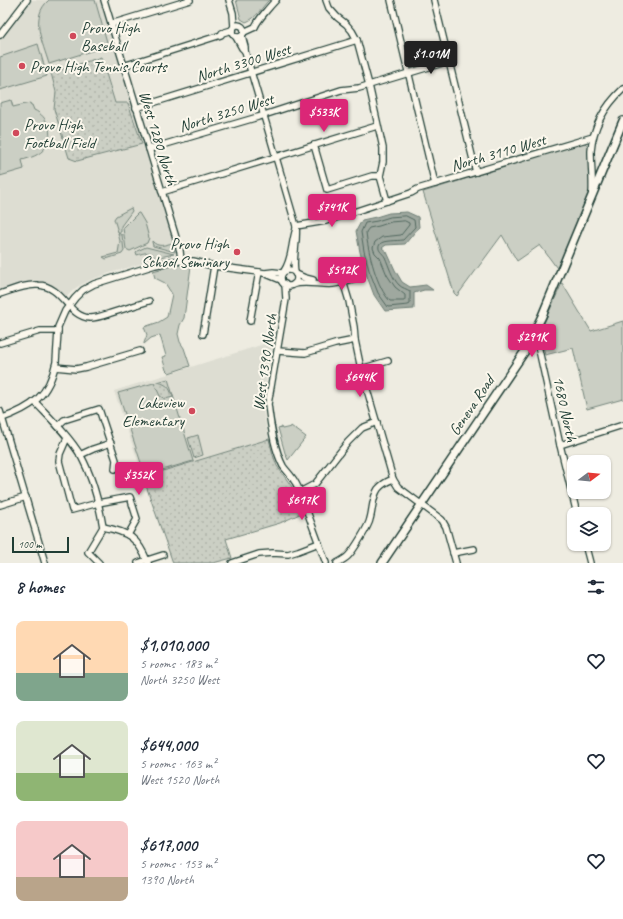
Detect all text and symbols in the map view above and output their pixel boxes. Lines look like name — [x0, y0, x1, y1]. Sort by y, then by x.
place label: Provo High Baseball — [81, 18, 141, 56]
marker: Provo High Baseball — [68, 31, 78, 41]
street label: North 3300 West — [194, 39, 295, 87]
pin: $1.01M — [398, 41, 464, 75]
text: $1.01M — [413, 46, 449, 62]
place label: Provo High Tennis Courts — [30, 57, 168, 77]
marker: Provo High Tennis Courts — [17, 61, 27, 71]
street label: West 1280 North — [134, 89, 182, 189]
street label: North 3250 West — [177, 89, 278, 137]
pin: $533K — [296, 99, 352, 133]
text: $533K — [309, 104, 339, 120]
place label: Provo High Football Field — [24, 115, 98, 153]
marker: Provo High Football Field — [11, 128, 21, 138]
street label: North 3110 West — [449, 129, 550, 176]
pin: $741K — [304, 194, 360, 228]
text: $741K — [317, 199, 347, 215]
place label: Provo High School Seminary — [141, 234, 231, 272]
marker: Provo High School Seminary — [232, 247, 242, 257]
pin: $512K — [314, 257, 370, 291]
text: $512K — [327, 262, 357, 278]
street label: West 1390 North — [248, 312, 282, 412]
pin: $291K — [504, 324, 560, 358]
text: $291K — [517, 329, 547, 345]
pin: $644K — [332, 364, 388, 398]
text: $644K — [345, 369, 375, 385]
street label: Geneva Road — [445, 370, 501, 439]
street label: 1680 North — [548, 375, 582, 444]
place label: Lakeview Elementary — [122, 393, 186, 431]
marker: Lakeview Elementary — [187, 406, 197, 416]
north arrow — [567, 455, 611, 499]
map controls — [567, 455, 611, 551]
pin: $352K — [111, 462, 167, 496]
text: $352K — [124, 467, 154, 483]
pin: $617K — [274, 487, 330, 521]
text: $617K — [287, 492, 317, 508]
button: layers — [567, 507, 611, 551]
scale bar — [12, 535, 69, 554]
text: 100 m — [18, 537, 42, 551]
icon: filters — [585, 576, 607, 598]
text: 8 homes — [16, 577, 64, 598]
text: $1,010,000 — [140, 635, 208, 656]
icon: home — [48, 637, 96, 685]
icon: heart — [585, 650, 607, 672]
text: 5 rooms · 183 m² — [140, 656, 216, 672]
text: North 3250 West — [140, 672, 219, 688]
text: $644,000 — [140, 735, 197, 756]
icon: home — [48, 737, 96, 785]
icon: heart — [585, 750, 607, 772]
text: 5 rooms · 163 m² — [140, 756, 216, 772]
text: West 1520 North — [140, 772, 219, 788]
text: $617,000 — [140, 835, 197, 856]
icon: home — [48, 837, 96, 885]
icon: heart — [585, 850, 607, 872]
text: 5 rooms · 153 m² — [140, 856, 216, 872]
text: 1390 North — [140, 872, 194, 888]

